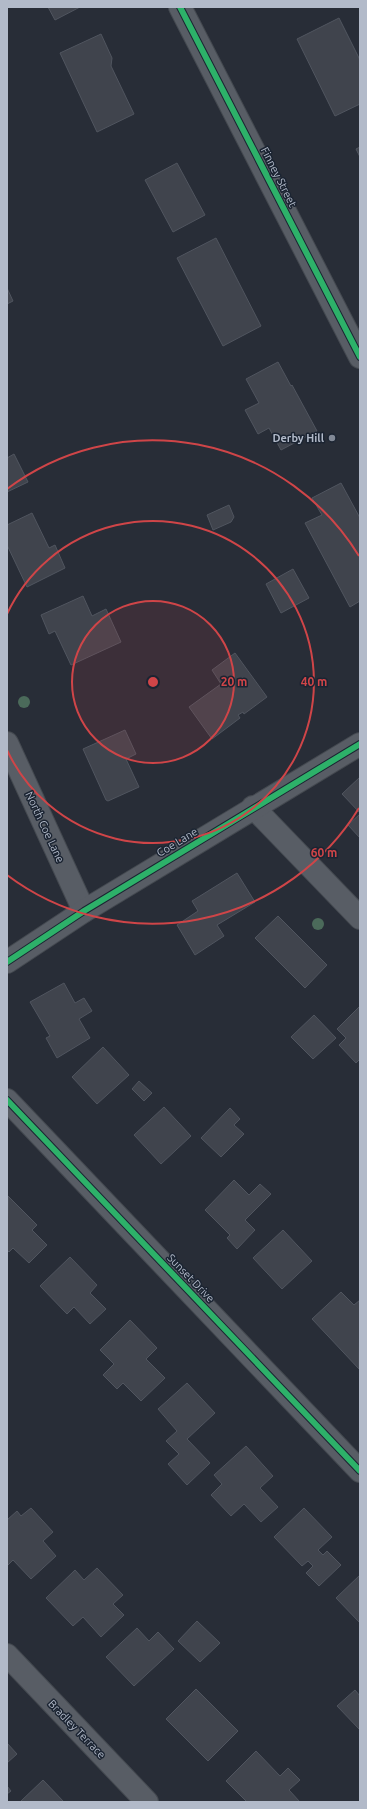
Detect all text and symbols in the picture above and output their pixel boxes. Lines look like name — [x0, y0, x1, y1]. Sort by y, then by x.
street label: Finney Street — [259, 145, 300, 210]
place label: Derby Hill — [273, 432, 325, 444]
marker: Derby Hill — [327, 433, 337, 443]
centre of rings — [146, 675, 160, 689]
text: 20 m — [221, 675, 247, 688]
text: 40 m — [301, 675, 327, 688]
street label: North Coe Lane — [23, 790, 67, 864]
street label: Coe Lane — [154, 825, 200, 859]
text: 60 m — [311, 846, 337, 859]
street label: Sunset Drive — [165, 1252, 217, 1304]
street label: Bradley Terrace — [46, 1697, 108, 1761]

